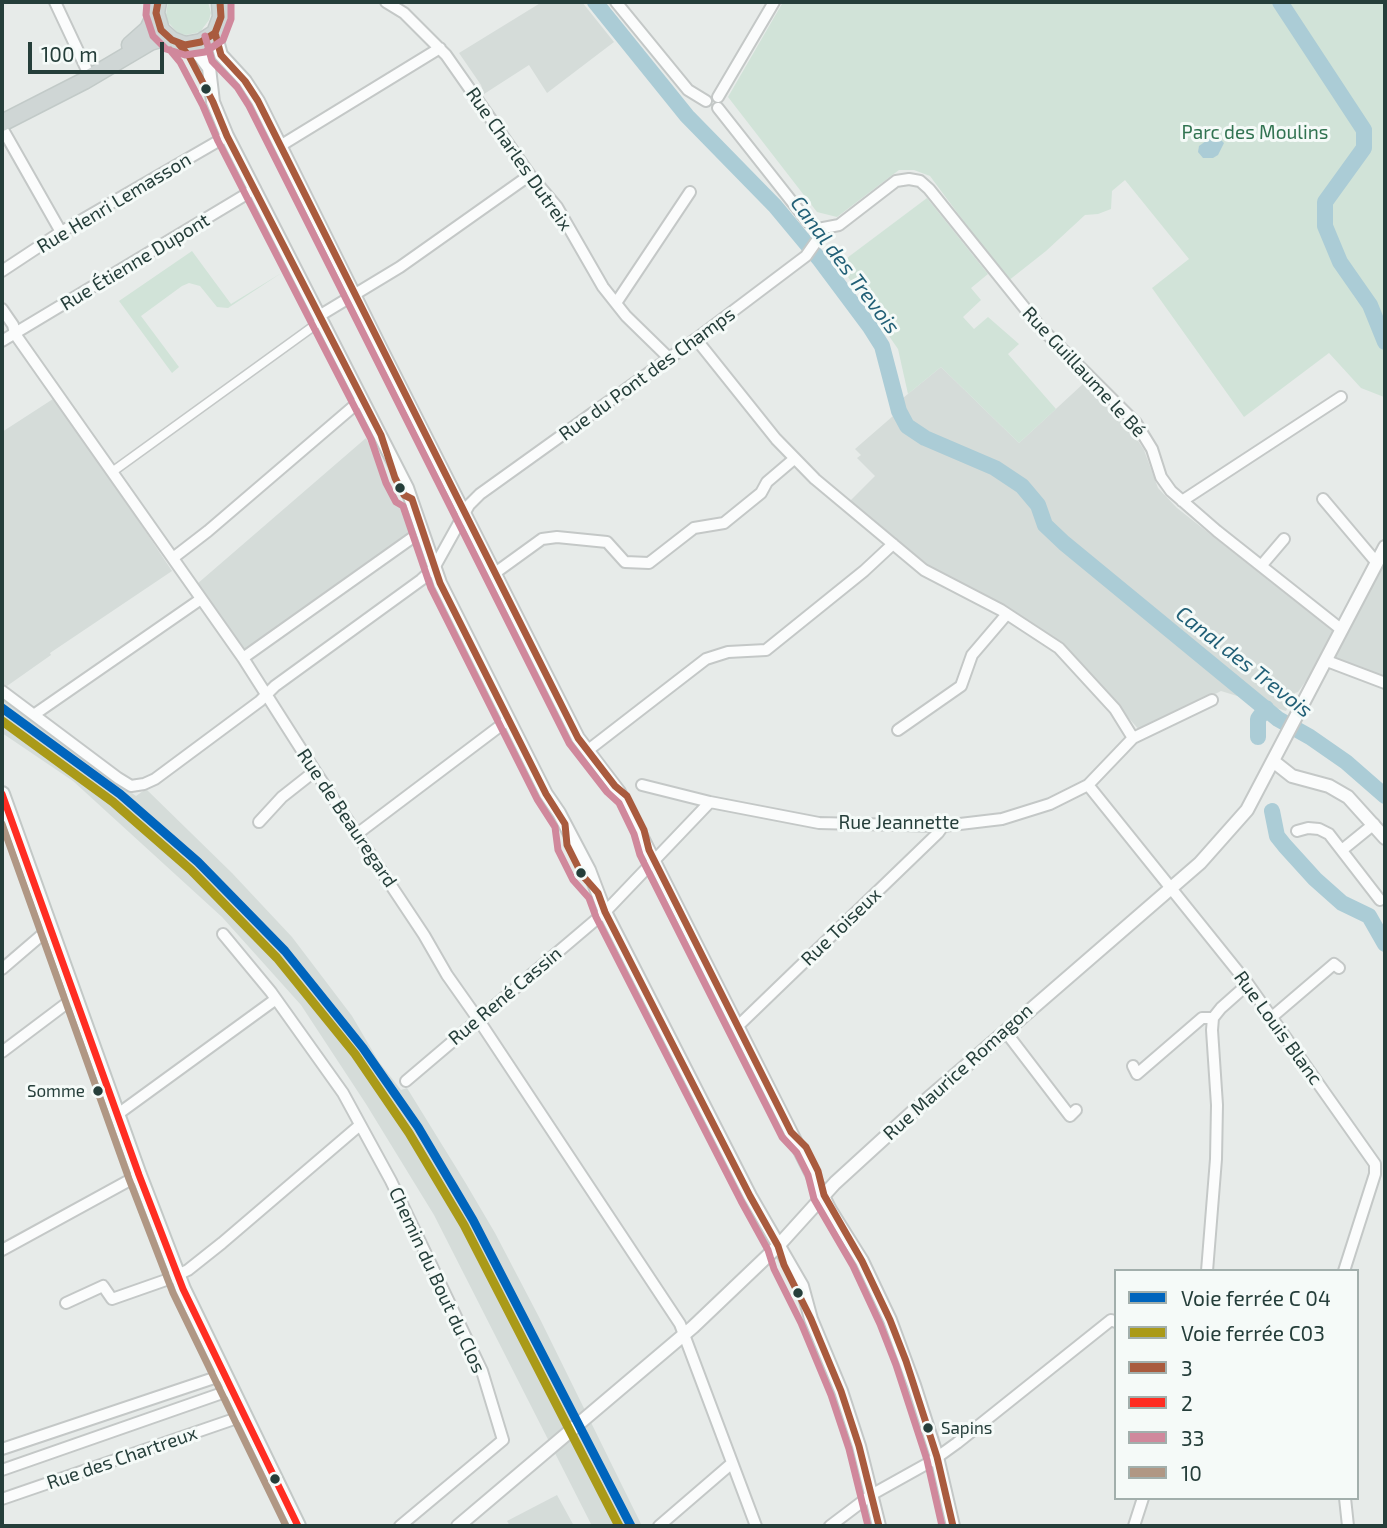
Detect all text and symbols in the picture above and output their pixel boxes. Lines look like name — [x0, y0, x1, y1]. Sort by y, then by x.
scale bar — [32, 28, 168, 72]
text: 100 m — [41, 41, 98, 66]
unlabelled marker — [199, 82, 213, 96]
street label: Rue Charles Dutreix — [461, 83, 577, 235]
park label: Parc des Moulins — [1182, 122, 1328, 144]
street label: Rue Henri Lemasson — [33, 148, 195, 258]
water label: Canal des Trevois — [785, 191, 905, 339]
street label: Rue Étienne Dupont — [56, 208, 214, 316]
street label: Rue du Pont des Champs — [555, 302, 739, 446]
street label: Rue Guillaume le Bé — [1018, 302, 1150, 442]
unlabelled marker — [393, 481, 407, 495]
water label: Canal des Trevois — [1171, 601, 1317, 723]
street label: Rue de Beauregard — [292, 744, 402, 892]
street label: Rue Jeannette — [838, 812, 960, 834]
unlabelled marker — [574, 866, 588, 880]
street label: Rue Toiseux — [796, 883, 886, 971]
street label: Rue René Cassin — [444, 942, 566, 1050]
street label: Rue Louis Blanc — [1229, 967, 1327, 1089]
street label: Rue Maurice Romagon — [879, 999, 1037, 1145]
place label: Somme — [27, 1081, 85, 1101]
marker: Somme — [91, 1084, 105, 1098]
street label: Chemin du Bout du Clos — [384, 1183, 490, 1377]
legend — [1114, 1269, 1359, 1500]
text: Voie ferrée C 04 — [1181, 1285, 1331, 1310]
unlabelled marker — [791, 1286, 805, 1300]
text: Voie ferrée C03 — [1181, 1320, 1325, 1345]
text: 3 — [1181, 1355, 1193, 1380]
text: 2 — [1181, 1390, 1193, 1415]
place label: Sapins — [941, 1418, 992, 1438]
marker: Sapins — [921, 1421, 935, 1435]
street label: Rue des Chartreux — [44, 1422, 200, 1494]
text: 33 — [1181, 1425, 1204, 1450]
text: 10 — [1181, 1460, 1202, 1485]
unlabelled marker — [268, 1472, 282, 1486]

